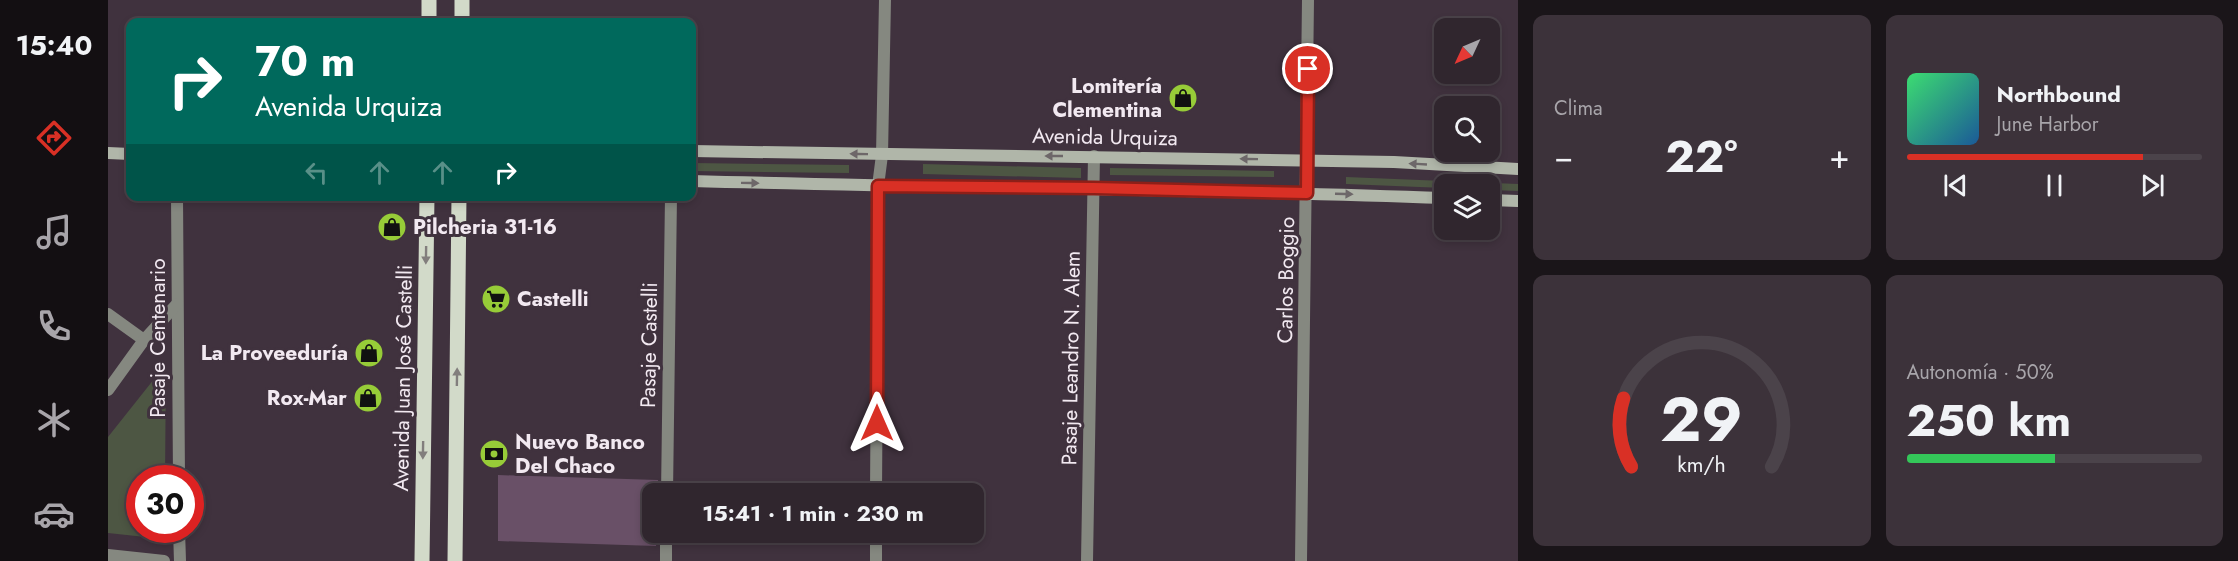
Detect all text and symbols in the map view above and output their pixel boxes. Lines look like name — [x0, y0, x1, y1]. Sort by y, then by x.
north arrow — [1434, 18, 1500, 84]
map controls — [1434, 18, 1500, 240]
text: 15:40 — [16, 26, 92, 65]
text: 70 m — [255, 31, 355, 92]
icon: right — [156, 42, 234, 120]
pin — [1282, 43, 1333, 94]
icon: arrive — [1291, 52, 1324, 85]
place label: Lomitería Clementina — [1052, 71, 1162, 125]
text: Northbound — [1997, 78, 2121, 110]
shop icon: Lomitería Clementina — [1167, 82, 1199, 114]
text: Avenida Urquiza — [255, 87, 442, 126]
text: Clima — [1554, 94, 1603, 123]
button: search — [1434, 96, 1500, 162]
text: June Harbor — [1997, 110, 2099, 139]
icon: directions — [33, 117, 75, 159]
street label: Avenida Urquiza — [1032, 121, 1178, 153]
text: 22° — [1665, 124, 1738, 189]
text: − — [1554, 133, 1573, 180]
text: + — [1829, 133, 1850, 180]
one-way arrow — [849, 150, 868, 159]
one-way arrow — [1044, 151, 1063, 161]
one-way arrow — [1239, 155, 1258, 164]
icon: left — [300, 156, 333, 189]
icon: ahead — [363, 156, 396, 189]
icon: ahead — [426, 156, 459, 189]
icon: right — [489, 156, 522, 189]
one-way arrow — [1408, 159, 1427, 168]
icon: previous — [1939, 169, 1972, 202]
icon: pause — [2038, 169, 2071, 202]
icon: next — [2136, 169, 2169, 202]
button: layers — [1434, 174, 1500, 240]
one-way arrow — [740, 178, 759, 188]
one-way arrow — [1334, 190, 1353, 199]
icon: music — [33, 211, 75, 253]
shop icon: Pilcheria 31-16 — [376, 211, 408, 243]
place label: Pilcheria 31-16 — [413, 212, 557, 242]
street label: Carlos Boggio — [1270, 216, 1302, 344]
one-way arrow — [422, 245, 431, 264]
street label: Pasaje Leandro N. Alem — [1054, 250, 1088, 466]
street label: Pasaje Centenario — [143, 258, 173, 418]
street label: Avenida Juan José Castelli — [386, 264, 420, 492]
street label: Pasaje Castelli — [633, 282, 665, 408]
supermarket icon: Castelli — [480, 283, 512, 315]
place label: Castelli — [517, 284, 588, 314]
icon: phone — [33, 305, 75, 347]
shop icon: La Proveeduría — [353, 337, 385, 369]
place label: La Proveeduría — [201, 338, 348, 368]
text: Autonomía · 50% — [1907, 358, 2054, 387]
one-way arrow — [452, 367, 462, 386]
text: 29 — [1660, 374, 1743, 464]
shop icon: Rox-Mar — [352, 382, 384, 414]
place label: Rox-Mar — [267, 383, 347, 413]
text: 250 km — [1907, 388, 2071, 453]
position arrow — [845, 391, 909, 455]
icon: climate — [33, 399, 75, 441]
place label: Nuevo Banco Del Chaco — [515, 427, 645, 481]
bank icon: Nuevo Banco Del Chaco — [478, 438, 510, 470]
one-way arrow — [418, 440, 428, 459]
text: km/h — [1678, 450, 1726, 481]
speed limit sign: 30 — [126, 465, 204, 543]
icon: car — [33, 493, 75, 535]
text: 15:41 · 1 min · 230 m — [702, 497, 924, 529]

